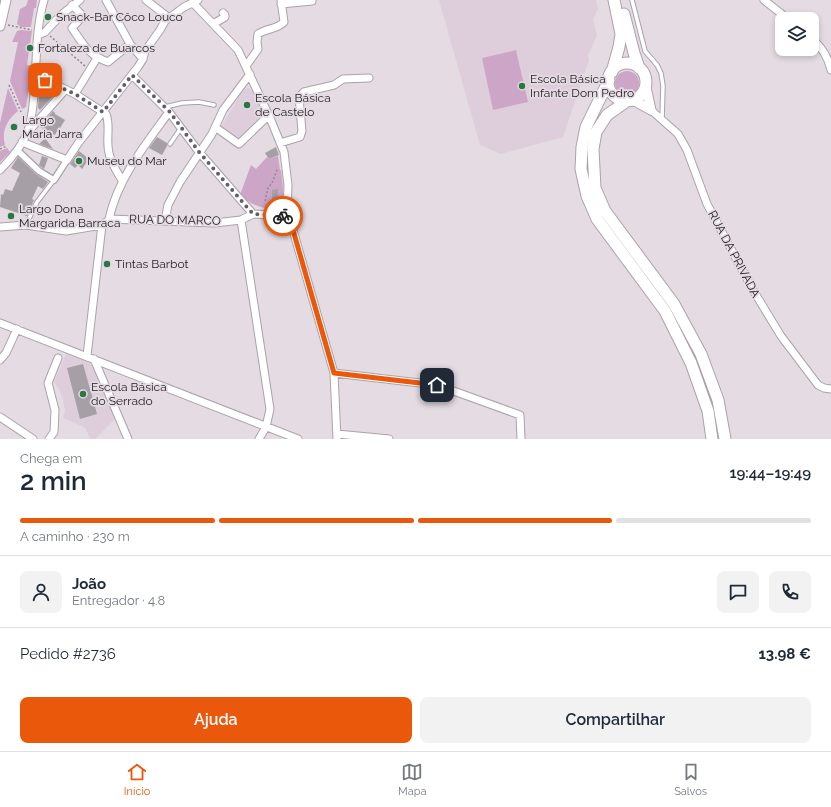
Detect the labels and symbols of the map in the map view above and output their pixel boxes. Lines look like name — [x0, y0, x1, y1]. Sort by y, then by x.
place label: Snack-Bar Côco Louco — [56, 10, 183, 24]
marker: Snack-Bar Côco Louco — [43, 12, 53, 22]
place label: Fortaleza de Buarcos — [38, 41, 155, 55]
marker: Fortaleza de Buarcos — [25, 43, 35, 53]
pin — [28, 63, 62, 97]
place label: Escola Básica Infante Dom Pedro — [530, 72, 634, 100]
marker: Escola Básica Infante Dom Pedro — [517, 81, 527, 91]
place label: Escola Básica de Castelo — [255, 91, 331, 119]
marker: Escola Básica de Castelo — [242, 100, 252, 110]
place label: Largo Maria Jarra — [22, 113, 82, 141]
marker: Largo Maria Jarra — [9, 122, 19, 132]
place label: Museu do Mar — [87, 154, 167, 168]
marker: Museu do Mar — [74, 156, 84, 166]
courier — [263, 196, 303, 236]
place label: Largo Dona Margarida Barraca — [19, 202, 121, 230]
street label: RUA DA PRIVADA — [705, 208, 763, 300]
marker: Largo Dona Margarida Barraca — [6, 211, 16, 221]
street label: RUA DO MARCO — [129, 212, 221, 228]
place label: Tintas Barbot — [115, 257, 189, 271]
marker: Tintas Barbot — [102, 259, 112, 269]
pin — [420, 368, 454, 402]
place label: Escola Básica do Serrado — [91, 380, 167, 408]
marker: Escola Básica do Serrado — [78, 389, 88, 399]

